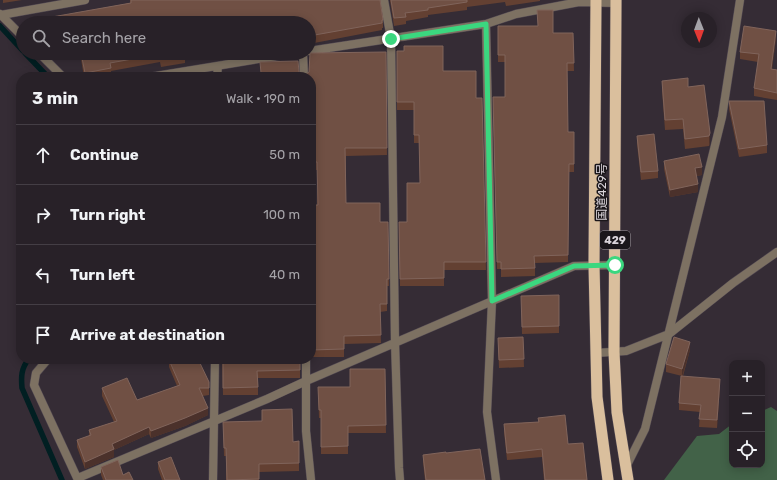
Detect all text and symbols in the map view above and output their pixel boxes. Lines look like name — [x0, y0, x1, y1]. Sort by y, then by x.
north arrow — [681, 12, 717, 48]
search box — [16, 16, 316, 60]
icon: search — [30, 27, 52, 49]
text: Search here — [62, 29, 146, 47]
route end — [382, 30, 400, 48]
text: 3 min — [32, 88, 78, 108]
text: Walk · 190 m — [226, 91, 300, 106]
icon: ahead — [32, 144, 54, 166]
text: Continue — [70, 146, 139, 164]
text: 50 m — [269, 147, 300, 162]
street label: 国道429号 — [595, 163, 609, 221]
icon: right — [32, 204, 54, 226]
text: Turn right — [70, 206, 145, 224]
text: 100 m — [263, 207, 300, 222]
road number: 429 — [600, 231, 630, 249]
route start — [606, 256, 624, 274]
icon: left — [32, 264, 54, 286]
text: Turn left — [70, 266, 135, 284]
text: 40 m — [269, 267, 300, 282]
icon: arrive — [32, 324, 54, 346]
text: Arrive at destination — [70, 326, 225, 344]
map controls — [729, 360, 765, 468]
button: + — [729, 360, 765, 396]
button: − — [729, 396, 765, 432]
button: locate — [729, 432, 765, 468]

